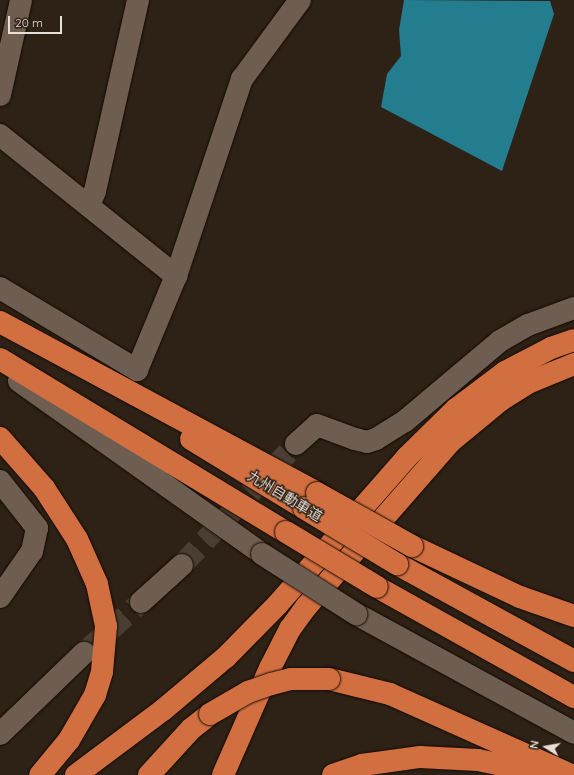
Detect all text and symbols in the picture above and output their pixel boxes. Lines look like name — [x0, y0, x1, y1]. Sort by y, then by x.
scale bar — [10, 8, 64, 34]
text: 20 m — [15, 15, 43, 30]
street label: 九州自動車道 — [245, 467, 325, 525]
north arrow — [526, 727, 566, 767]
text: N — [527, 739, 542, 750]

